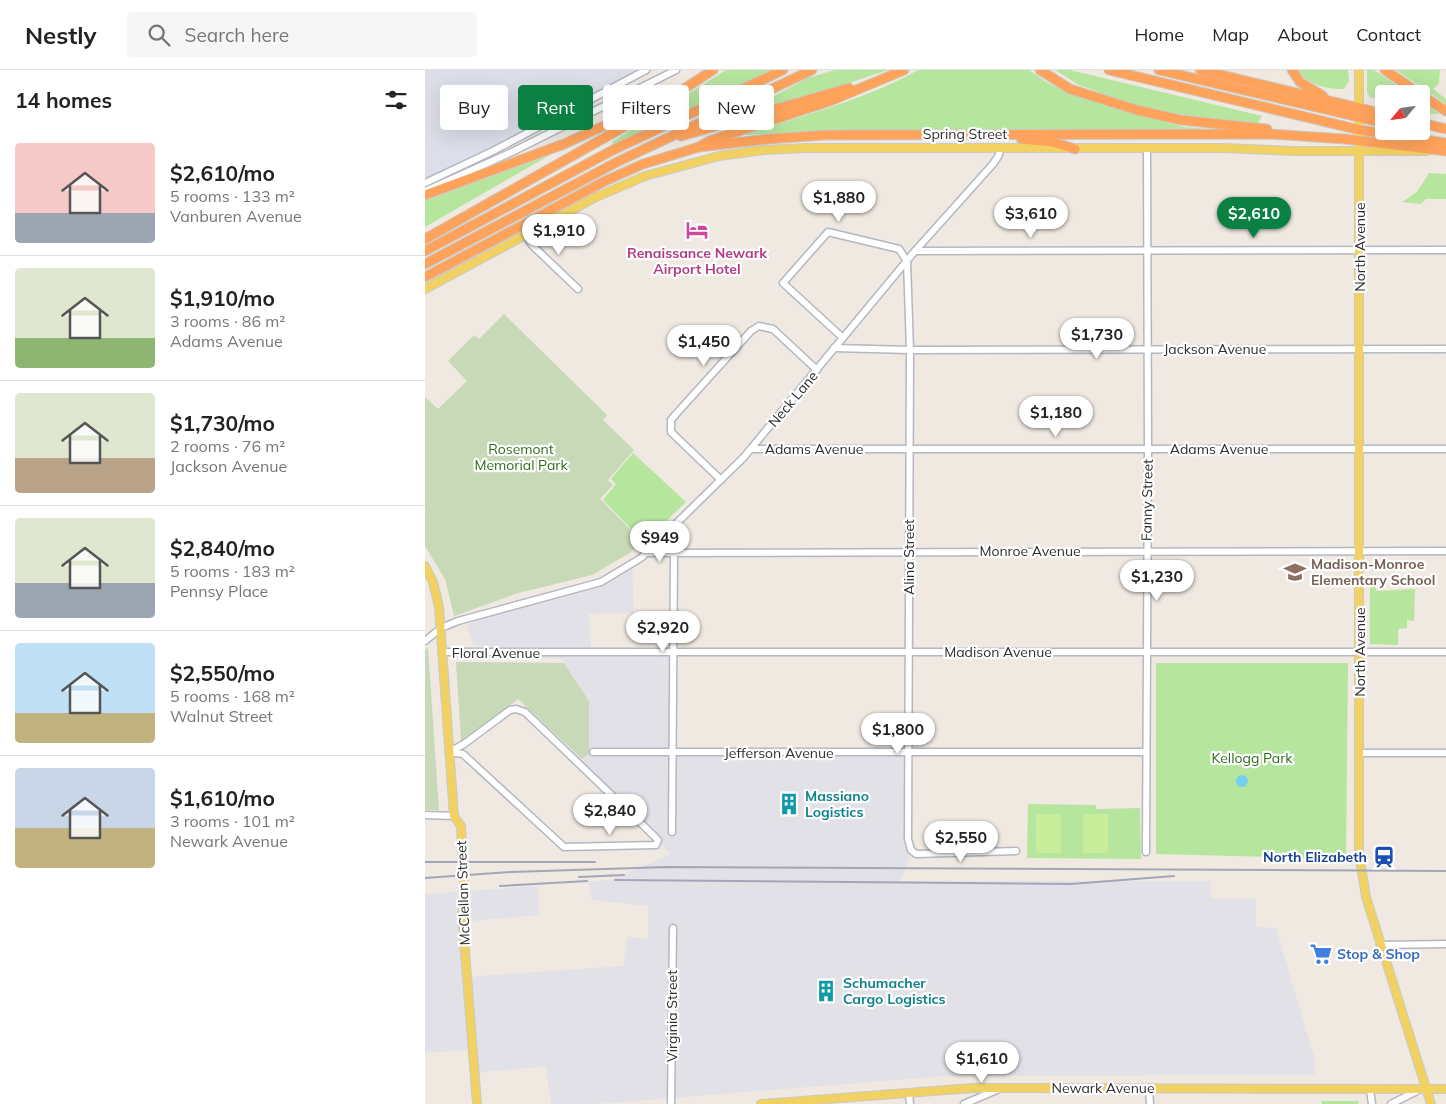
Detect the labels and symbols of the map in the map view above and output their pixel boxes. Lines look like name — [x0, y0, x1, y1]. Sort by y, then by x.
north arrow — [1375, 85, 1430, 140]
street label: Spring Street — [923, 125, 1007, 143]
pin: $1,880 — [798, 180, 880, 223]
pin: $3,610 — [990, 196, 1072, 239]
pin: $2,610 — [1213, 196, 1295, 239]
street label: North Avenue — [1351, 202, 1369, 292]
pin: $1,910 — [518, 214, 600, 256]
hotel icon: Renaissance Newark Airport Hotel — [684, 217, 710, 243]
place label: Renaissance Newark Airport Hotel — [627, 244, 767, 278]
pin: $1,730 — [1056, 318, 1138, 360]
pin: $1,450 — [663, 324, 745, 367]
street label: Jackson Avenue — [1164, 340, 1266, 358]
street label: Neck Lane — [764, 367, 822, 431]
pin: $1,180 — [1015, 396, 1097, 438]
park label: Rosemont Memorial Park — [474, 440, 568, 474]
street label: Adams Avenue — [765, 440, 863, 458]
street label: Adams Avenue — [1170, 440, 1268, 458]
street label: Fanny Street — [1137, 459, 1157, 541]
street label: Alina Street — [900, 519, 918, 595]
pin: $949 — [630, 520, 690, 563]
street label: Monroe Avenue — [979, 542, 1081, 560]
place label: Madison-Monroe Elementary School — [1311, 555, 1435, 589]
school or university icon: Madison-Monroe Elementary School — [1282, 559, 1308, 585]
pin: $1,230 — [1116, 560, 1198, 602]
street label: North Avenue — [1351, 607, 1369, 697]
pin: $2,920 — [622, 610, 704, 653]
street label: Madison Avenue — [944, 643, 1052, 661]
street label: Floral Avenue — [452, 644, 540, 662]
pin: $1,800 — [857, 712, 939, 755]
street label: Jefferson Avenue — [724, 744, 834, 762]
park label: Kellogg Park — [1212, 749, 1293, 767]
place label: Massiano Logistics — [805, 787, 869, 821]
building icon: Massiano Logistics — [776, 791, 802, 817]
pin: $2,840 — [569, 794, 651, 836]
pin: $2,550 — [920, 820, 1002, 863]
street label: McClellan Street — [452, 840, 474, 946]
station icon: North Elizabeth — [1371, 844, 1397, 870]
place label: North Elizabeth — [1263, 848, 1367, 866]
supermarket icon: Stop & Shop — [1308, 941, 1334, 967]
place label: Stop & Shop — [1337, 945, 1420, 963]
street label: Virginia Street — [663, 970, 681, 1062]
place label: Schumacher Cargo Logistics — [843, 974, 946, 1008]
building icon: Schumacher Cargo Logistics — [813, 978, 839, 1004]
pin: $1,610 — [941, 1042, 1023, 1084]
street label: Newark Avenue — [1051, 1079, 1155, 1097]

